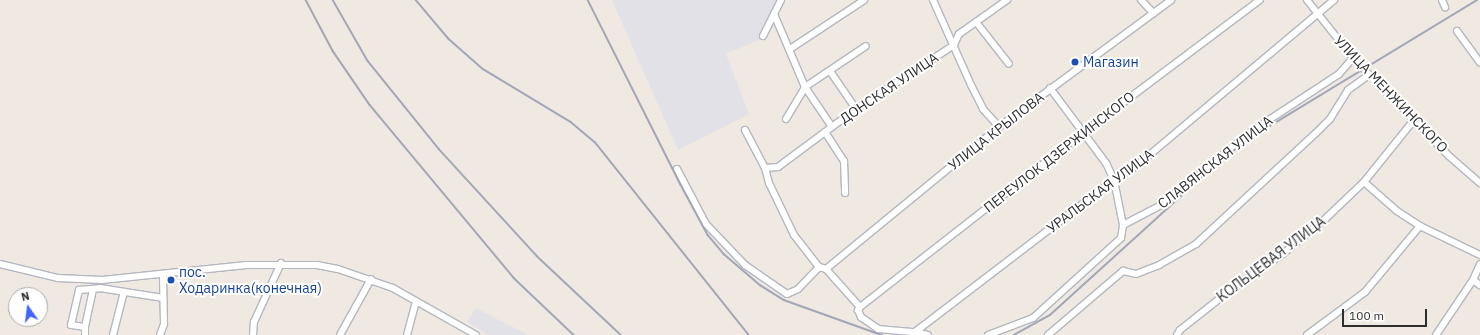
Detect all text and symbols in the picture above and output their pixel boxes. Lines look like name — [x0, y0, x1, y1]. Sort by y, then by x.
street label: УЛИЦА МЕНЖИНСКОГО — [1331, 32, 1451, 156]
street label: ДОНСКАЯ УЛИЦА — [837, 49, 941, 127]
place label: Магазин — [1083, 54, 1139, 70]
marker: Магазин — [1070, 57, 1080, 67]
street label: УЛИЦА КРЫЛОВА — [945, 88, 1047, 174]
street label: ПЕРЕУЛОК ДЗЕРЖИНСКОГО — [980, 88, 1138, 216]
street label: СЛАВЯНСКАЯ УЛИЦА — [1154, 112, 1276, 212]
street label: УРАЛЬСКАЯ УЛИЦА — [1043, 145, 1157, 237]
street label: КОЛЬЦЕВАЯ УЛИЦА — [1213, 213, 1329, 305]
place label: пос. Ходаринка(конечная) — [179, 264, 322, 296]
marker: пос. Ходаринка(конечная) — [166, 275, 176, 285]
north arrow — [8, 287, 48, 327]
text: N — [20, 289, 31, 304]
scale bar — [1344, 301, 1429, 327]
text: 100 m — [1349, 308, 1384, 323]

